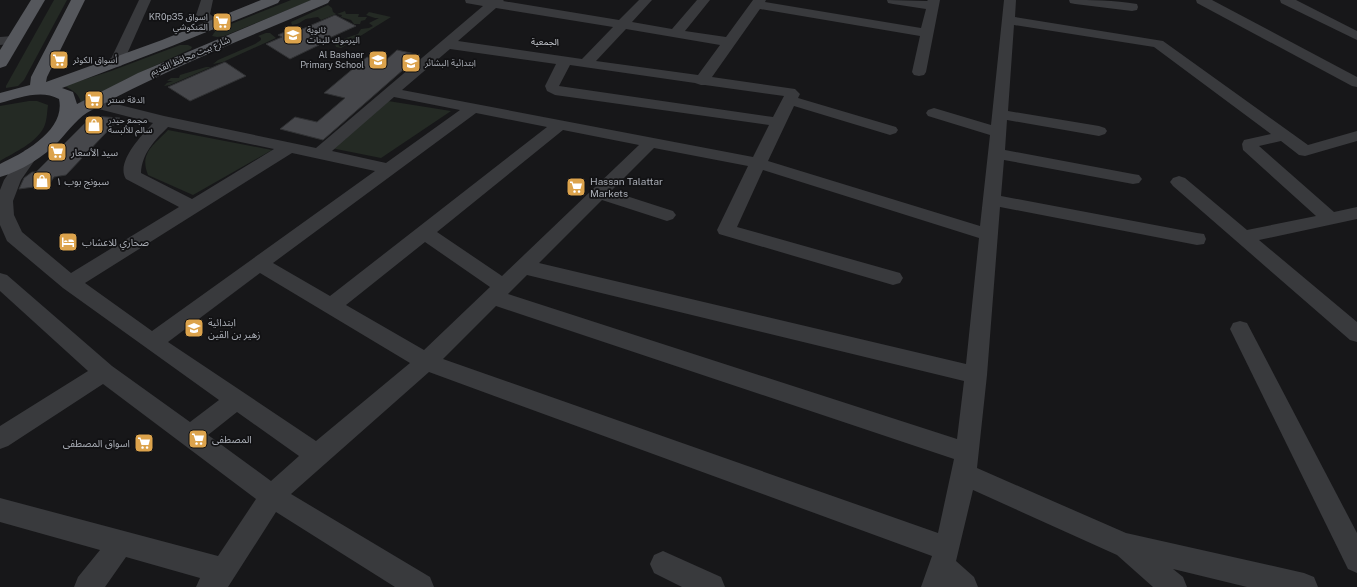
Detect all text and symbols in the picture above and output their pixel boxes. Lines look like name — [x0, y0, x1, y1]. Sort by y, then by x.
place label: KR0p35 اسواق المنكوشي — [149, 11, 208, 34]
supermarket icon: KR0p35 اسواق المنكوشي — [211, 11, 233, 33]
school or university icon: ثانوية اليرموك للبنات — [282, 24, 304, 46]
place label: ثانوية اليرموك للبنات — [307, 24, 360, 46]
street label: شارع بيت محافظ القديم — [148, 34, 232, 79]
district label: الجمعية — [531, 36, 559, 47]
supermarket icon: أسواق الكوثر — [48, 49, 70, 71]
place label: Al Bashaer Primary School — [300, 49, 364, 70]
school or university icon: Al Bashaer Primary School — [367, 49, 389, 71]
school or university icon: ابتدائية البشائر — [400, 52, 422, 74]
place label: أسواق الكوثر — [72, 54, 117, 66]
place label: ابتدائية البشائر — [424, 57, 476, 69]
supermarket icon: الدقة سنتر — [83, 89, 105, 111]
place label: الدقة سنتر — [107, 94, 145, 106]
shop icon: مجمع حيدر سالم للألبسة — [83, 114, 105, 136]
place label: مجمع حيدر سالم للألبسة — [107, 114, 152, 137]
supermarket icon: سيد الأسعار — [46, 141, 68, 163]
place label: سيد الأسعار — [70, 146, 118, 159]
shop icon: سبونج بوب ١ — [31, 170, 53, 192]
place label: سبونج بوب ١ — [56, 175, 109, 189]
place label: Hassan Talattar Markets — [590, 175, 663, 199]
supermarket icon: Hassan Talattar Markets — [565, 176, 587, 198]
hotel icon: صحاري للاعشاب — [57, 231, 79, 253]
place label: صحاري للاعشاب — [82, 236, 149, 250]
place label: ابتدائية زهير بن القين — [208, 316, 261, 341]
school or university icon: ابتدائية زهير بن القين — [183, 317, 205, 339]
supermarket icon: المصطفى — [187, 428, 209, 450]
supermarket icon: اسواق المصطفى — [133, 432, 155, 454]
place label: المصطفى — [212, 433, 252, 445]
place label: اسواق المصطفى — [63, 437, 130, 450]

